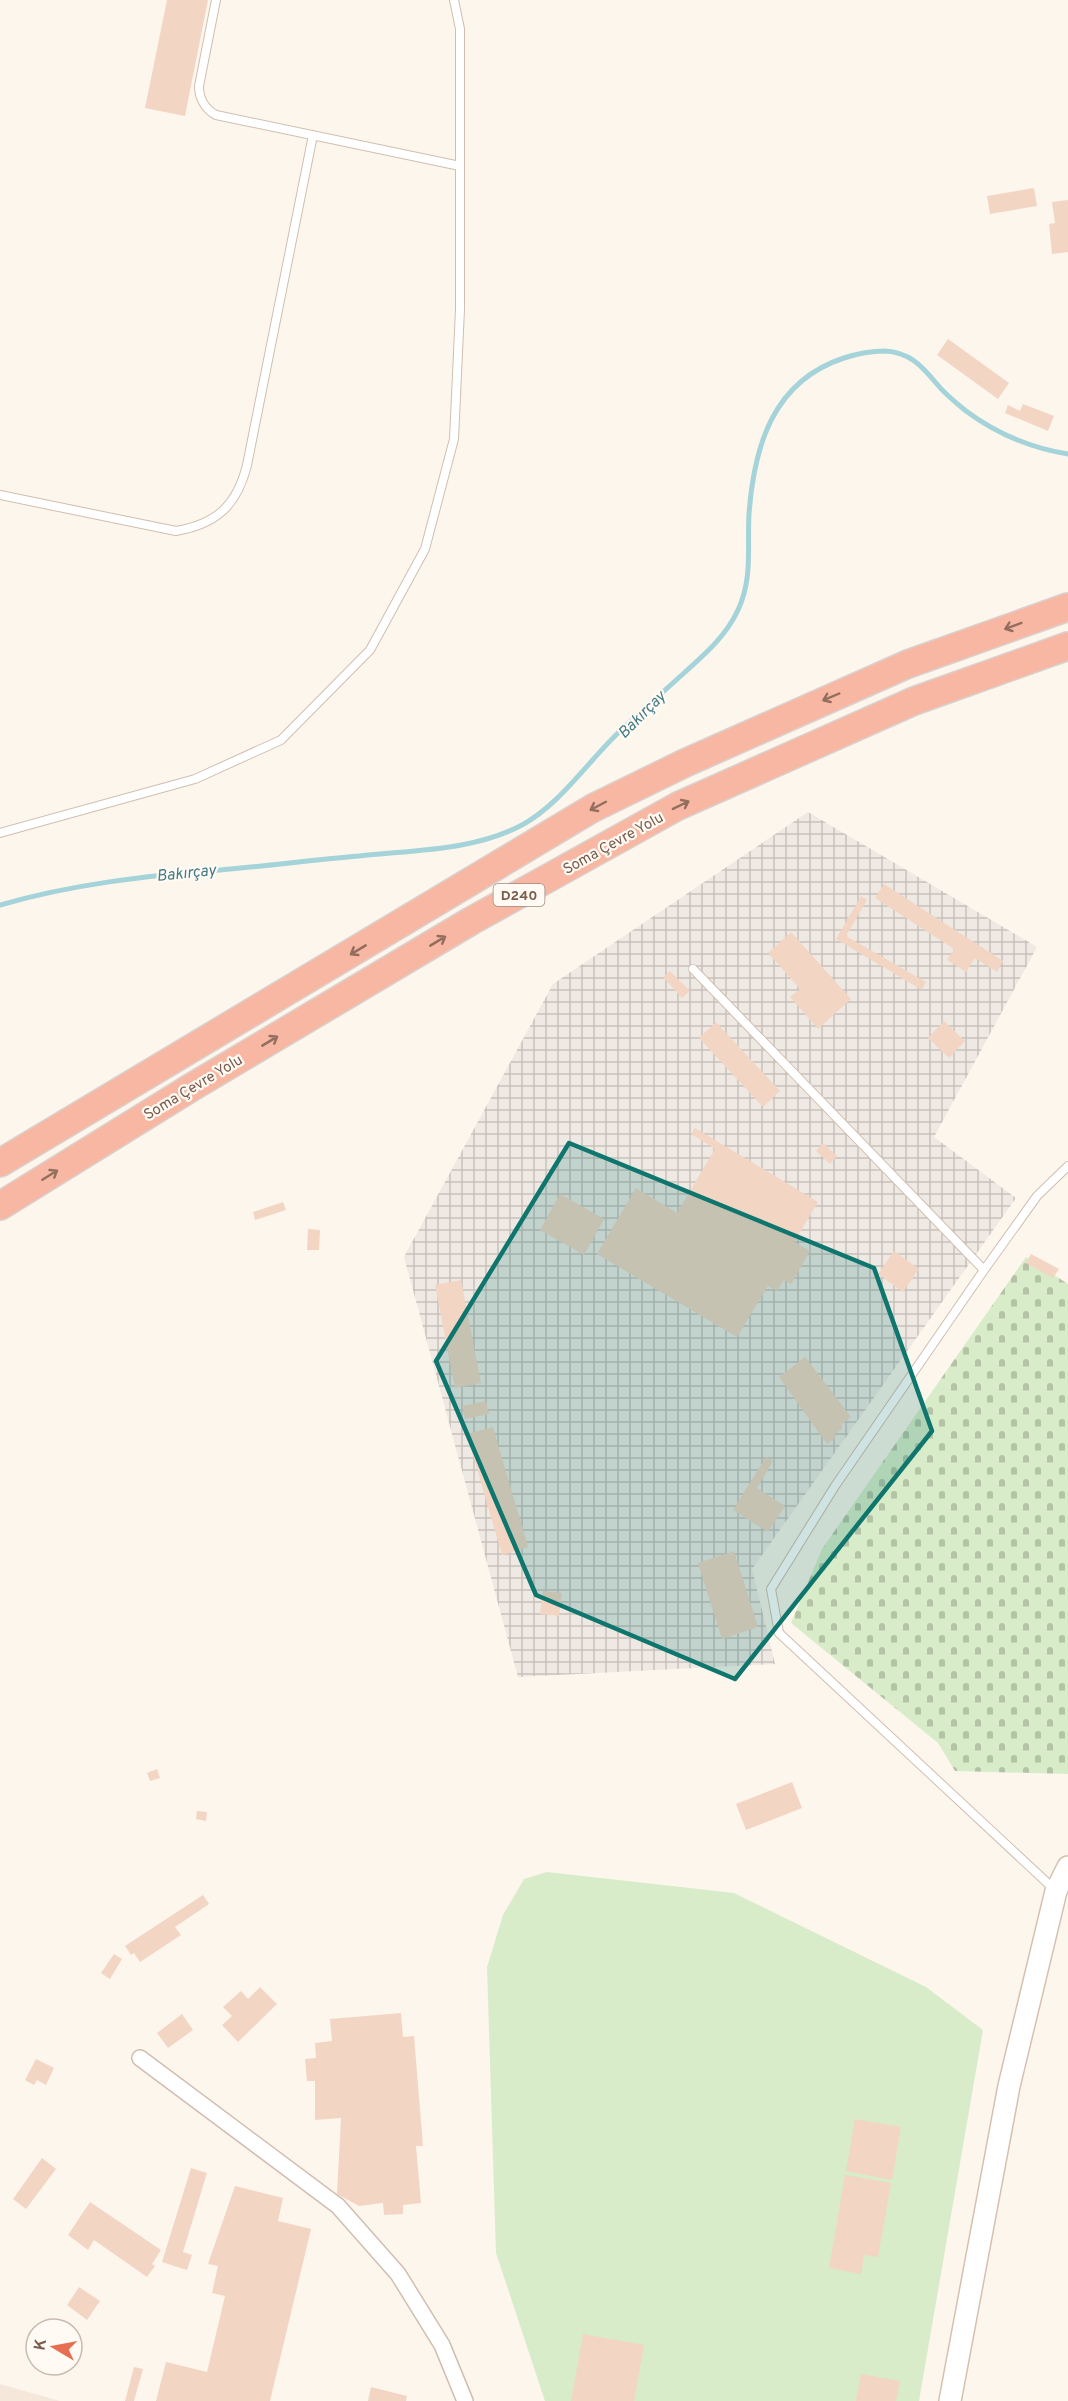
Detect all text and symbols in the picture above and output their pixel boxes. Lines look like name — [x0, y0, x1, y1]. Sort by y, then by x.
one-way arrow — [1004, 622, 1023, 633]
water label: Bakırçay — [614, 686, 672, 744]
one-way arrow — [823, 692, 841, 703]
one-way arrow — [672, 799, 690, 811]
one-way arrow — [589, 801, 607, 812]
street label: Soma Çevre Yolu — [560, 809, 667, 880]
water label: Bakırçay — [155, 861, 219, 887]
road number: D240 — [494, 884, 544, 906]
one-way arrow — [429, 935, 446, 947]
one-way arrow — [350, 944, 367, 956]
one-way arrow — [261, 1035, 278, 1047]
street label: Soma Çevre Yolu — [141, 1051, 247, 1125]
one-way arrow — [41, 1169, 58, 1181]
north arrow — [24, 2317, 84, 2377]
text: K — [30, 2337, 52, 2352]

